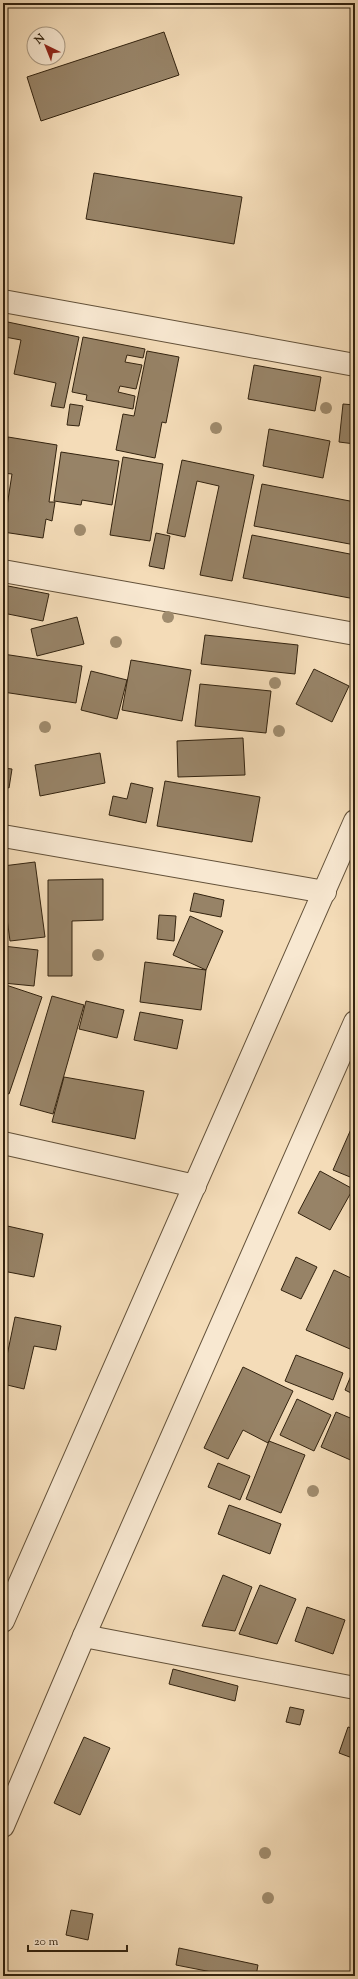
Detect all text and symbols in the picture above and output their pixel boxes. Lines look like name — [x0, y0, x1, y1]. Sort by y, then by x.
north arrow — [26, 26, 66, 66]
text: N — [30, 30, 49, 49]
scale bar — [28, 1927, 127, 1953]
text: 20 m — [34, 1933, 59, 1951]

